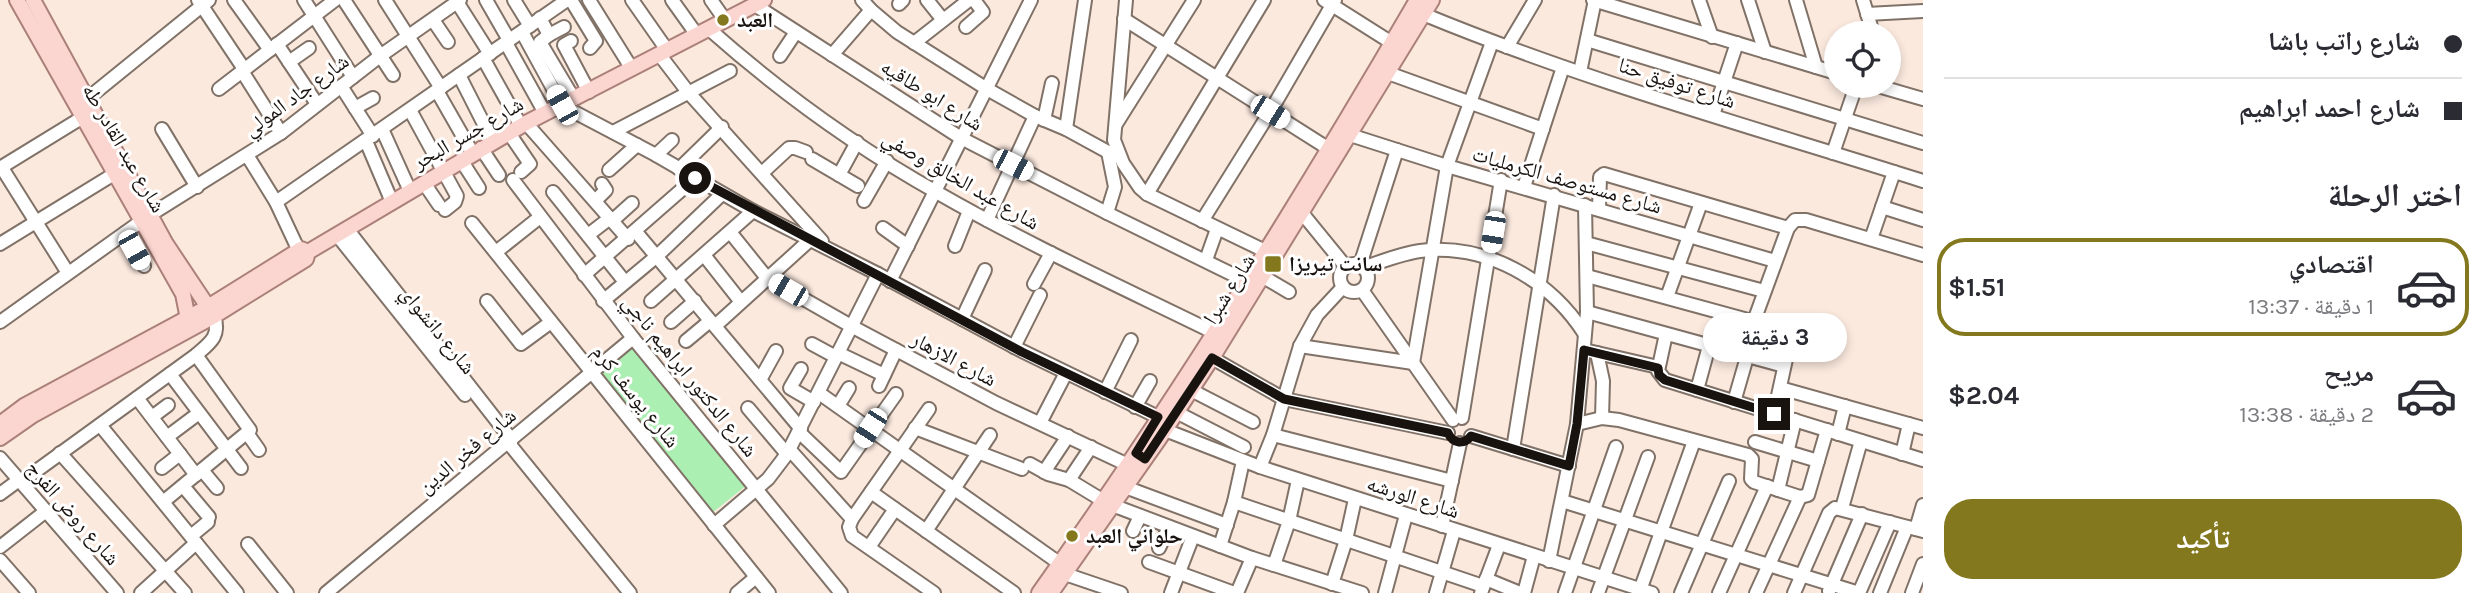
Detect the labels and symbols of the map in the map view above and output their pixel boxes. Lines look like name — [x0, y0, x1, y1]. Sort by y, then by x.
place label: العبد — [737, 8, 773, 32]
marker: العبد — [715, 12, 731, 28]
street label: شارع جاد المولي — [239, 49, 356, 145]
street label: شارع توفيق حنا — [1615, 53, 1739, 114]
street label: شارع ابو طاقيه — [876, 54, 987, 137]
street label: شارع عبد القادر طه — [77, 79, 171, 217]
car — [543, 82, 582, 128]
street label: شارع جسر البحر — [408, 92, 528, 176]
car — [1247, 92, 1294, 132]
street label: شارع عبد الخالق وصفي — [876, 125, 1044, 238]
street label: شارع مستوصف الكرمليات — [1469, 141, 1664, 219]
car — [990, 146, 1037, 184]
route start — [679, 162, 711, 194]
car — [1480, 210, 1507, 254]
car — [115, 227, 154, 273]
street label: شارع شبرا — [1198, 249, 1261, 329]
place label: سانت تيريزا — [1289, 252, 1383, 276]
marker: سانت تيريزا — [1263, 254, 1283, 274]
car — [765, 270, 812, 310]
street label: شارع دانشواي — [392, 281, 481, 382]
street label: شارع الدكتور ابراهيم ناجي — [614, 290, 763, 464]
callout: 3 دقيقة — [1702, 312, 1846, 362]
street label: شارع الازهار — [906, 326, 1001, 392]
street label: شارع يوسف كرم — [586, 340, 685, 454]
route end — [1758, 398, 1790, 430]
street label: شارع فخر الدين — [413, 403, 521, 500]
car — [850, 405, 891, 451]
street label: شارع روض الفرج — [20, 456, 125, 571]
street label: شارع الورشه — [1364, 471, 1462, 524]
place label: حلواني العبد — [1086, 524, 1183, 552]
marker: حلواني العبد — [1064, 528, 1080, 544]

